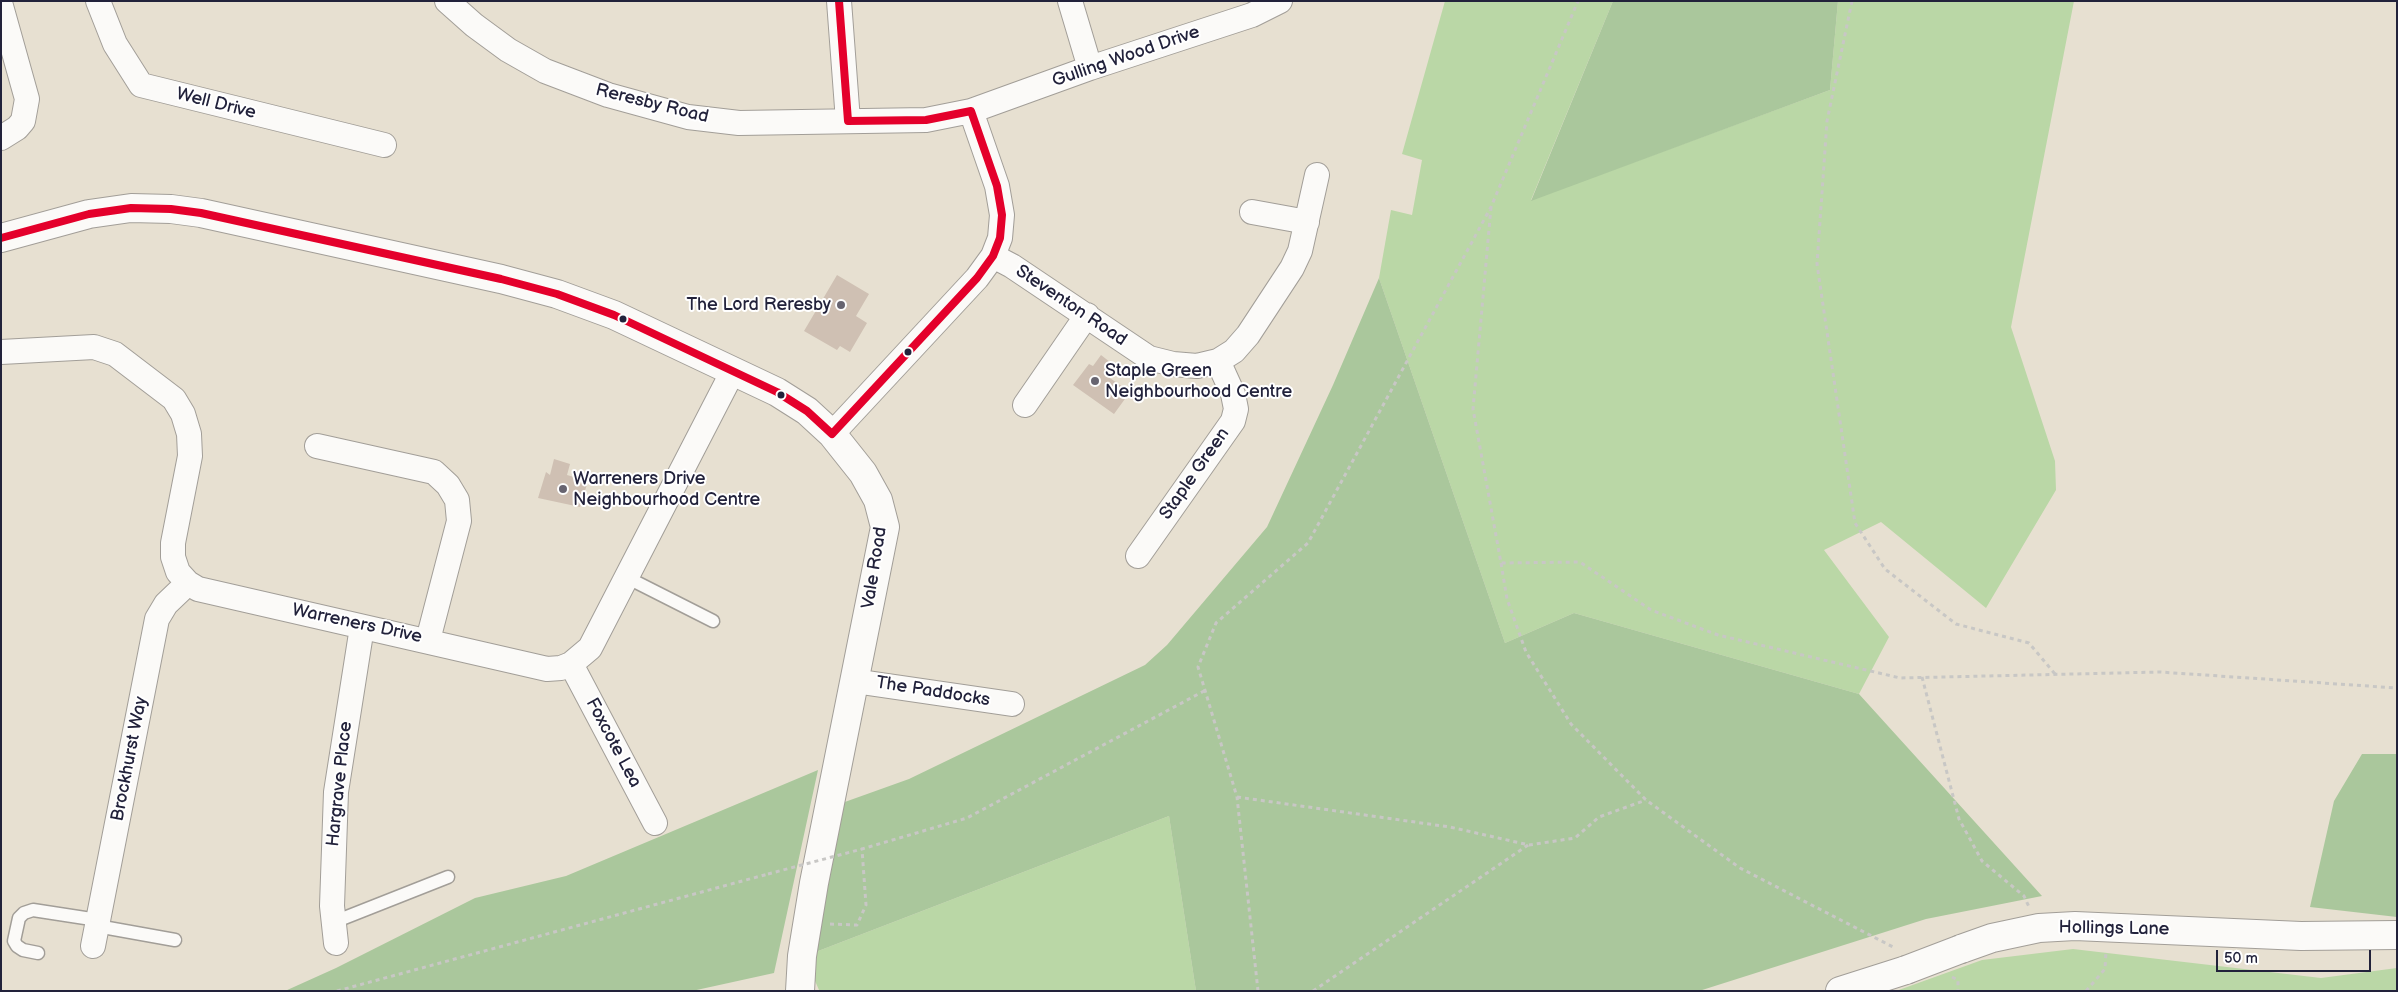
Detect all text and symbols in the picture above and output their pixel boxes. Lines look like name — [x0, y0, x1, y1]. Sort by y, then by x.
street label: Gulling Wood Drive — [1049, 22, 1203, 92]
street label: Reresby Road — [593, 80, 711, 128]
street label: Well Drive — [174, 84, 258, 124]
street label: Steventon Road — [1011, 261, 1131, 351]
place label: The Lord Reresby — [687, 294, 831, 316]
marker: The Lord Reresby — [835, 299, 847, 311]
unlabelled marker — [618, 314, 628, 324]
unlabelled marker — [903, 347, 913, 357]
place label: Staple Green Neighbourhood Centre — [1105, 360, 1292, 402]
marker: Staple Green Neighbourhood Centre — [1089, 375, 1101, 387]
unlabelled marker — [776, 390, 786, 400]
street label: Staple Green — [1155, 424, 1235, 524]
place label: Warreners Drive Neighbourhood Centre — [573, 468, 760, 510]
marker: Warreners Drive Neighbourhood Centre — [557, 483, 569, 495]
street label: Vale Road — [858, 525, 892, 611]
street label: Warreners Drive — [290, 600, 424, 648]
street label: The Paddocks — [875, 672, 991, 712]
street label: Foxcote Lea — [580, 694, 646, 792]
street label: Brockhurst Way — [107, 695, 153, 823]
street label: Hargrave Place — [323, 720, 357, 848]
street label: Hollings Lane — [2058, 917, 2170, 941]
scale bar — [2218, 940, 2373, 972]
text: 50 m — [2224, 949, 2258, 968]

